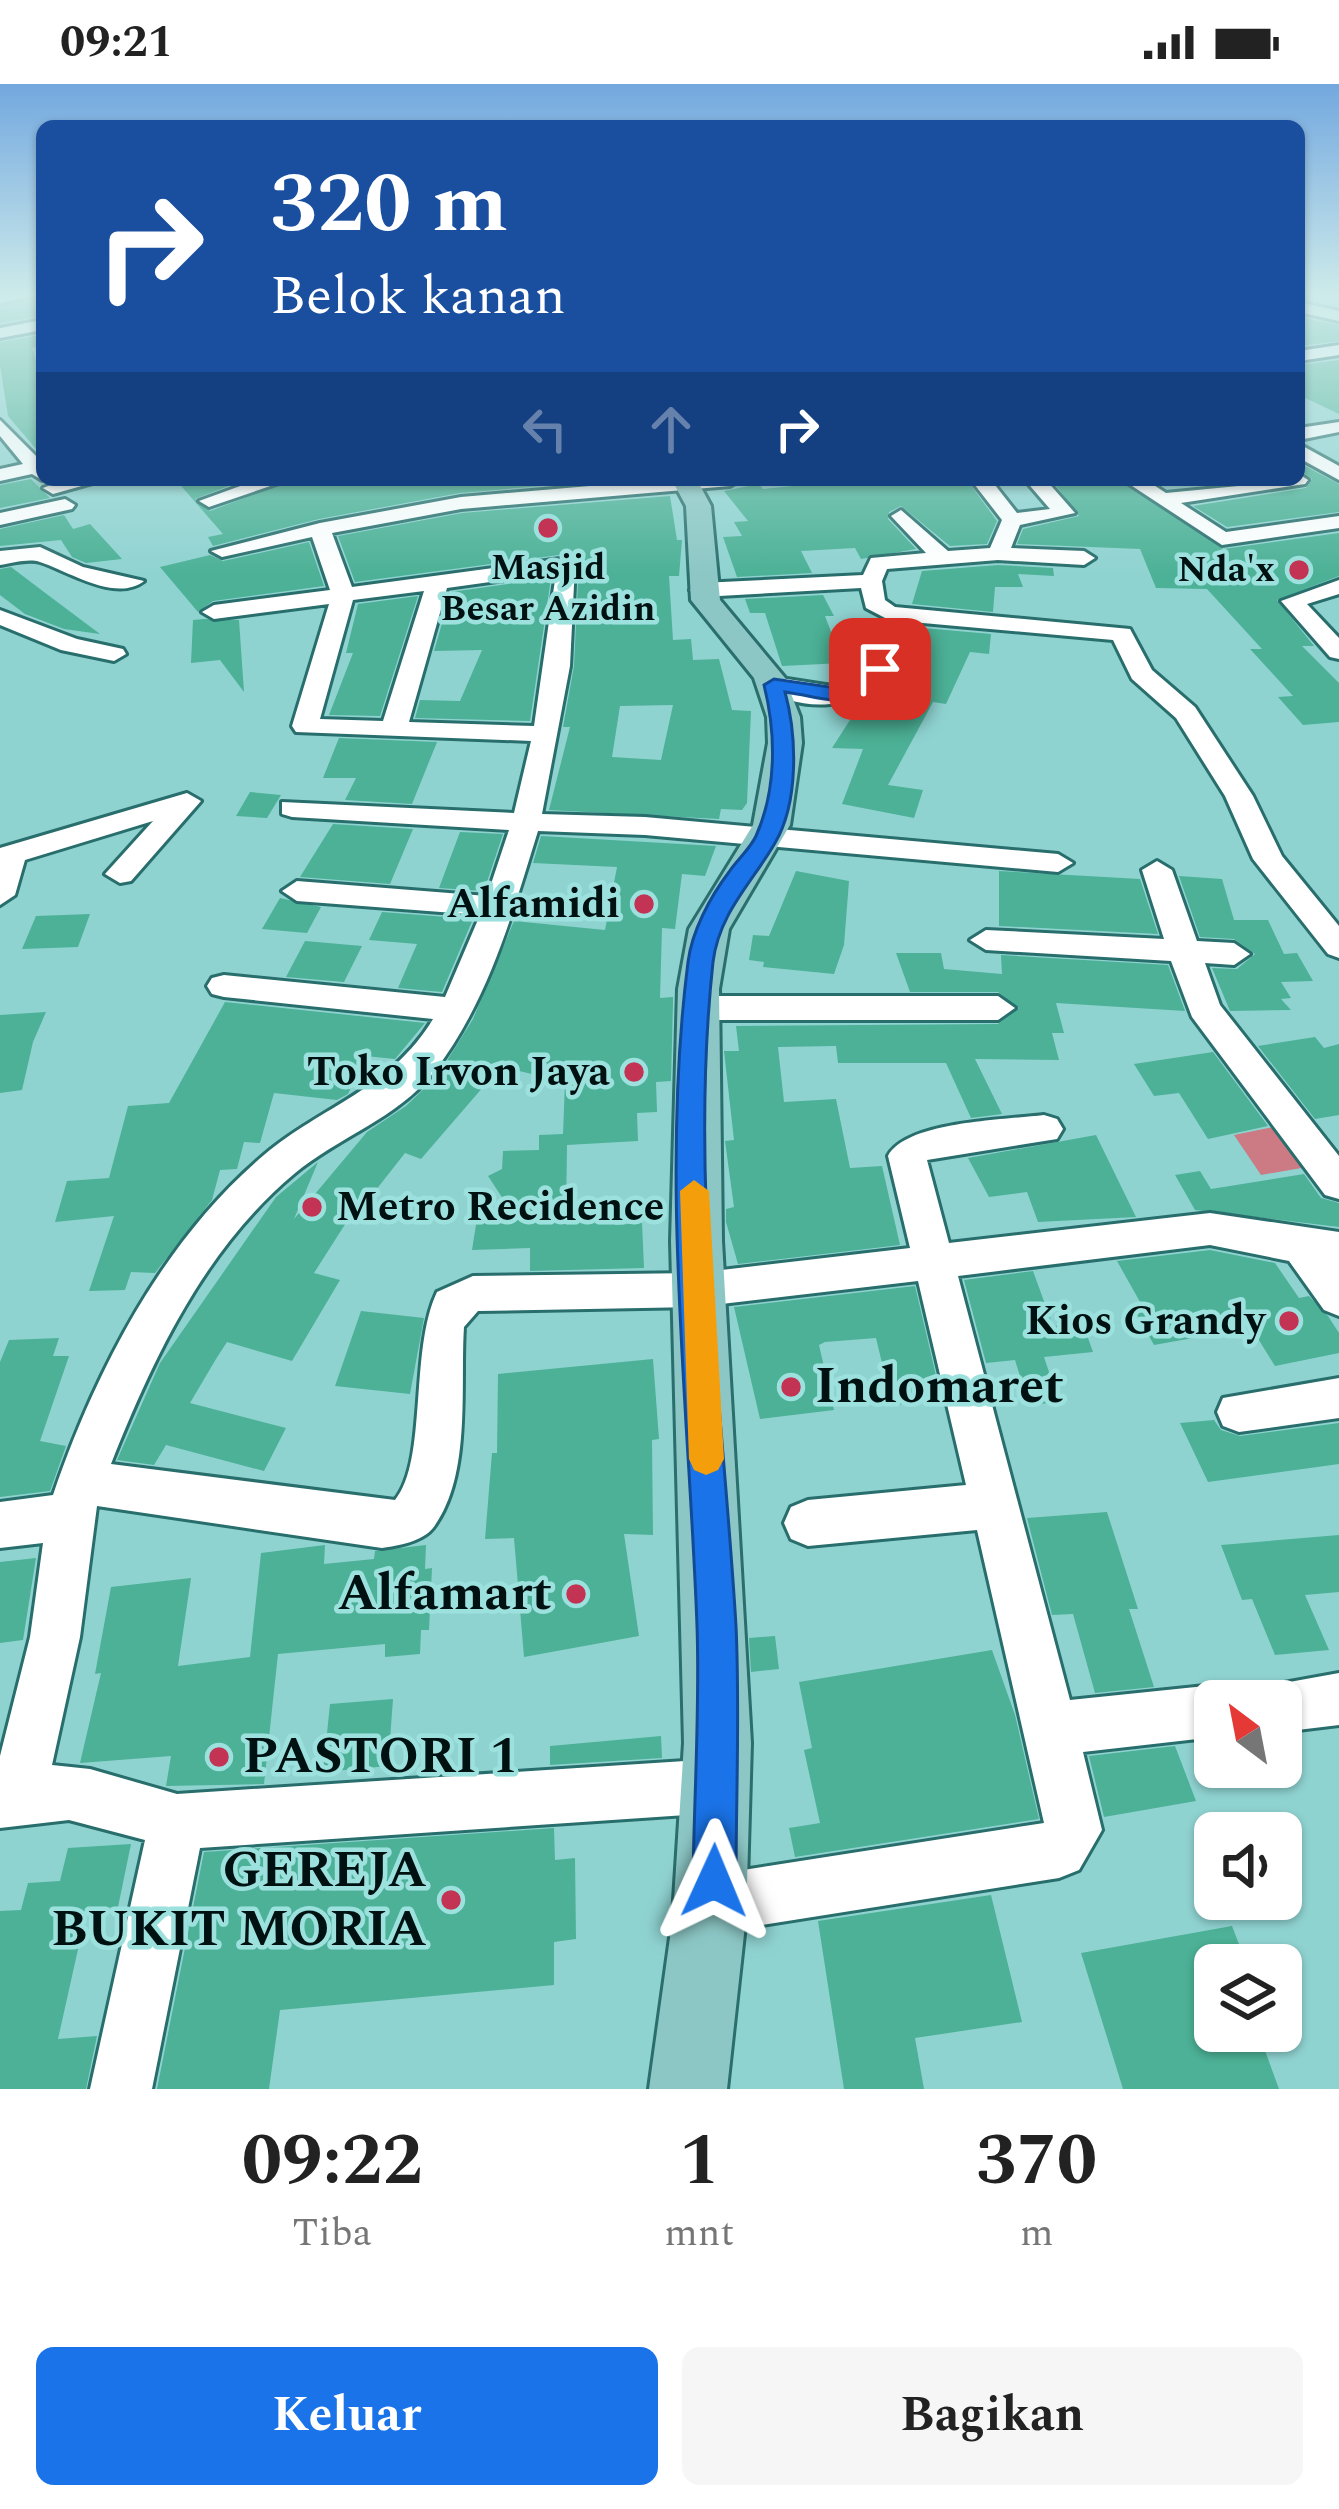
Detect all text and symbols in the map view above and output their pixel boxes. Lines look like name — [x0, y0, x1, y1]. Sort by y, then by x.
text: 09:21 — [60, 8, 173, 77]
text: 320 m — [270, 141, 508, 269]
icon: right — [72, 168, 228, 324]
text: Belok kanan — [270, 256, 566, 338]
icon: left — [512, 396, 578, 462]
icon: ahead — [638, 396, 704, 462]
icon: right — [764, 396, 830, 462]
marker: Masjid Besar Azidin — [535, 515, 561, 541]
place label: Masjid Besar Azidin — [440, 541, 656, 637]
place label: Nda'x — [1178, 543, 1275, 598]
marker: Nda'x — [1286, 557, 1312, 583]
pin — [829, 618, 931, 720]
icon: arrive — [847, 636, 913, 702]
place label: Alfamidi — [447, 873, 620, 936]
marker: Alfamidi — [631, 891, 657, 917]
place label: Toko Irvon Jaya — [307, 1041, 610, 1104]
marker: Toko Irvon Jaya — [621, 1059, 647, 1085]
place label: Metro Recidence — [336, 1176, 664, 1239]
marker: Metro Recidence — [299, 1194, 325, 1220]
place label: Kios Grandy — [1025, 1290, 1267, 1353]
marker: Kios Grandy — [1276, 1308, 1302, 1334]
place label: Indomaret — [815, 1348, 1064, 1426]
marker: Indomaret — [778, 1374, 804, 1400]
place label: Alfamart — [337, 1555, 552, 1633]
marker: Alfamart — [563, 1581, 589, 1607]
north arrow — [1194, 1680, 1302, 1788]
map controls — [1194, 1680, 1302, 2052]
place label: PASTORI 1 — [243, 1718, 518, 1796]
marker: PASTORI 1 — [206, 1744, 232, 1770]
button: sound — [1194, 1812, 1302, 1920]
position arrow — [651, 1818, 777, 1944]
place label: GEREJA BUKIT MORIA — [51, 1832, 427, 1969]
marker: GEREJA BUKIT MORIA — [438, 1887, 464, 1913]
button: layers — [1194, 1944, 1302, 2052]
text: 09:22 — [242, 2107, 423, 2216]
text: 1 — [679, 2107, 720, 2216]
text: 370 — [976, 2107, 1097, 2216]
text: Tiba — [292, 2204, 372, 2263]
text: mnt — [664, 2204, 734, 2263]
text: m — [1020, 2204, 1053, 2263]
button: Keluar — [36, 2347, 658, 2485]
button: Bagikan — [682, 2347, 1303, 2485]

